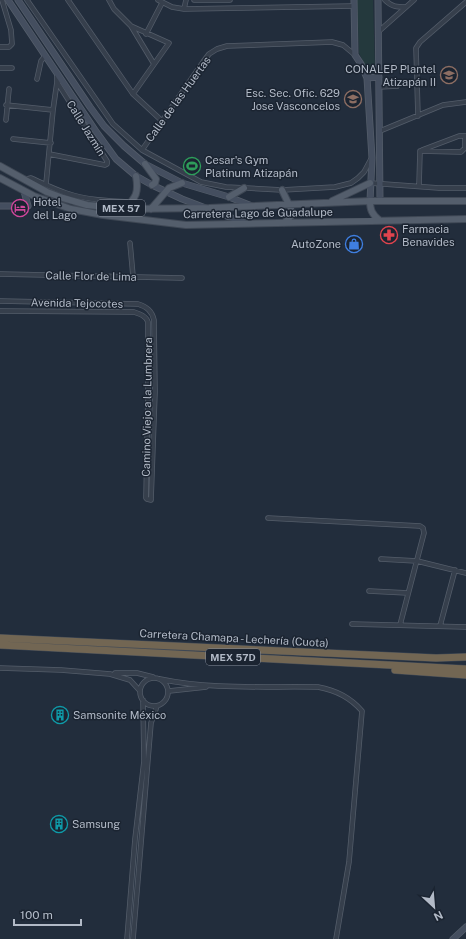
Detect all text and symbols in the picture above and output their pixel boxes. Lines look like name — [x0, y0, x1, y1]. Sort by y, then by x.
street label: Calle de las Huertas — [143, 54, 213, 144]
place label: CONALEP Plantel Atizapán II — [345, 63, 436, 88]
school or university icon: CONALEP Plantel Atizapán II — [439, 65, 459, 85]
place label: Esc. Sec. Ofic. 629 Jose Vasconcelos — [246, 87, 340, 112]
school or university icon: Esc. Sec. Ofic. 629 Jose Vasconcelos — [343, 89, 363, 109]
street label: Calle Jazmín — [64, 98, 108, 158]
place label: Cesar's Gym Platinum Atizapán — [205, 154, 298, 179]
sports icon: Cesar's Gym Platinum Atizapán — [182, 156, 202, 176]
place label: Hotel del Lago — [33, 196, 77, 221]
hotel icon: Hotel del Lago — [10, 198, 30, 218]
road number: MEX 57 — [97, 200, 145, 216]
street label: Carretera Lago de Guadalupe — [183, 206, 333, 220]
place label: Farmacia Benavides — [402, 223, 455, 248]
pharmacy icon: Farmacia Benavides — [379, 225, 399, 245]
shop icon: AutoZone — [344, 234, 364, 254]
place label: AutoZone — [291, 238, 341, 250]
street label: Calle Flor de Lima — [45, 269, 137, 283]
street label: Avenida Tejocotes — [31, 296, 124, 310]
street label: Camino Viejo a la Lumbrera — [140, 337, 154, 477]
street label: Carretera Chamapa - Lechería (Cuota) — [139, 627, 329, 649]
road number: MEX 57D — [206, 649, 260, 665]
building icon: Samsonite México — [50, 705, 70, 725]
place label: Samsonite México — [73, 709, 166, 721]
building icon: Samsung — [49, 814, 69, 834]
place label: Samsung — [72, 818, 120, 830]
north arrow — [414, 887, 454, 927]
scale bar — [14, 901, 81, 927]
text: 100 m — [20, 908, 53, 922]
text: N — [432, 909, 445, 923]

